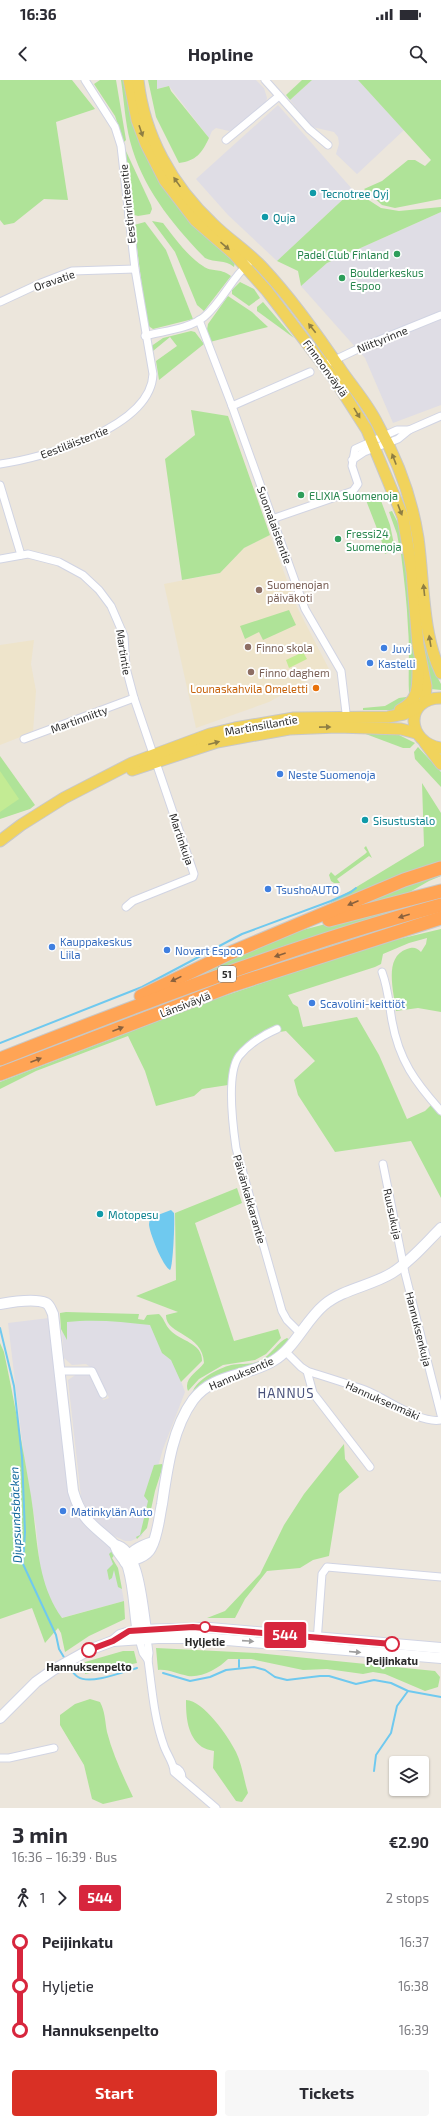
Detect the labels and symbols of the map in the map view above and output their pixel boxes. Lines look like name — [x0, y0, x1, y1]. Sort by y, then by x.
one-way arrow — [138, 126, 144, 138]
street label: Eestinrinteentie — [116, 164, 138, 244]
one-way arrow — [173, 177, 181, 188]
place label: Tecnotree Oyj — [321, 187, 389, 201]
marker: Tecnotree Oyj — [308, 188, 318, 198]
place label: Quja — [273, 211, 295, 225]
marker: Quja — [260, 212, 270, 222]
one-way arrow — [220, 241, 230, 251]
place label: Padel Club Finland — [297, 248, 389, 261]
marker: Padel Club Finland — [392, 249, 402, 259]
place label: Boulderkeskus Espoo — [350, 266, 424, 292]
street label: Oravatie — [32, 267, 76, 293]
marker: Boulderkeskus Espoo — [337, 273, 347, 283]
one-way arrow — [307, 323, 316, 334]
street label: Niittyrinne — [355, 323, 409, 355]
street label: Finnoonväylä — [301, 337, 351, 399]
one-way arrow — [354, 407, 361, 419]
street label: Eestiläistentie — [38, 423, 110, 461]
one-way arrow — [390, 452, 396, 464]
street label: Suomalaistentie — [255, 485, 295, 566]
place label: ELIXIA Suomenoja — [309, 489, 398, 503]
marker: ELIXIA Suomenoja — [296, 490, 306, 500]
one-way arrow — [398, 505, 404, 517]
place label: Fressi24 Suomenoja — [346, 527, 402, 554]
marker: Fressi24 Suomenoja — [333, 534, 343, 544]
place label: Suomenojan päiväkoti — [267, 578, 329, 604]
one-way arrow — [421, 584, 427, 596]
marker: Suomenojan päiväkoti — [254, 585, 264, 595]
street label: Martintie — [114, 628, 134, 676]
one-way arrow — [427, 635, 433, 647]
place label: Finno skola — [256, 641, 313, 654]
marker: Finno skola — [243, 642, 253, 652]
place label: Juvi — [392, 642, 411, 655]
marker: Juvi — [379, 643, 389, 653]
place label: Kastelli — [378, 657, 416, 670]
marker: Kastelli — [365, 658, 375, 668]
place label: Finno daghem — [259, 666, 330, 679]
marker: Finno daghem — [246, 667, 256, 677]
place label: Lounaskahvila Omeletti — [190, 682, 308, 695]
marker: Lounaskahvila Omeletti — [311, 683, 321, 693]
street label: Martinniitty — [49, 703, 109, 735]
street label: Martinsillantie — [224, 712, 298, 738]
one-way arrow — [319, 724, 332, 730]
one-way arrow — [208, 740, 220, 746]
place label: Neste Suomenoja — [288, 768, 375, 782]
marker: Neste Suomenoja — [275, 769, 285, 779]
street label: Martinkuja — [166, 811, 197, 867]
place label: Sisustustalo — [373, 814, 435, 827]
marker: Sisustustalo — [360, 815, 370, 825]
place label: TsushoAUTO — [276, 883, 339, 896]
marker: TsushoAUTO — [263, 884, 273, 894]
one-way arrow — [346, 900, 358, 906]
one-way arrow — [397, 913, 409, 919]
place label: Kauppakeskus Liila — [60, 935, 132, 961]
marker: Kauppakeskus Liila — [47, 942, 57, 952]
place label: Novart Espoo — [175, 944, 242, 957]
marker: Novart Espoo — [162, 945, 172, 955]
one-way arrow — [273, 952, 285, 958]
road number: 51 — [218, 966, 236, 982]
one-way arrow — [170, 976, 182, 982]
street label: Länsiväylä — [158, 988, 212, 1020]
place label: Scavolini-keittiöt — [320, 997, 405, 1010]
marker: Scavolini-keittiöt — [307, 998, 317, 1008]
one-way arrow — [113, 1025, 125, 1031]
one-way arrow — [31, 1057, 43, 1063]
street label: Päivänkakkarantie — [231, 1153, 269, 1245]
street label: Ruusukuja — [380, 1187, 405, 1241]
place label: Motopesu — [108, 1208, 158, 1221]
marker: Motopesu — [95, 1209, 105, 1219]
street label: Hannuksenkuja — [402, 1290, 435, 1368]
street label: Hannuksentie — [207, 1354, 275, 1392]
street label: Hannuksenmäki — [344, 1378, 422, 1422]
district label: HANNUS — [257, 1385, 315, 1401]
water label: Djupsundsbäcken — [6, 1466, 25, 1563]
place label: Matinkylän Auto — [71, 1505, 153, 1518]
marker: Matinkylän Auto — [58, 1506, 68, 1516]
marker: Hyljetie — [199, 1621, 211, 1633]
line badge: 544 — [262, 1622, 308, 1648]
place label: Hyljetie — [185, 1635, 225, 1649]
marker: Peijinkatu — [384, 1636, 400, 1652]
one-way arrow — [242, 1638, 254, 1645]
marker: Hannuksenpelto — [81, 1642, 97, 1658]
one-way arrow — [349, 1648, 361, 1655]
place label: Peijinkatu — [366, 1654, 418, 1668]
place label: Hannuksenpelto — [46, 1660, 132, 1673]

